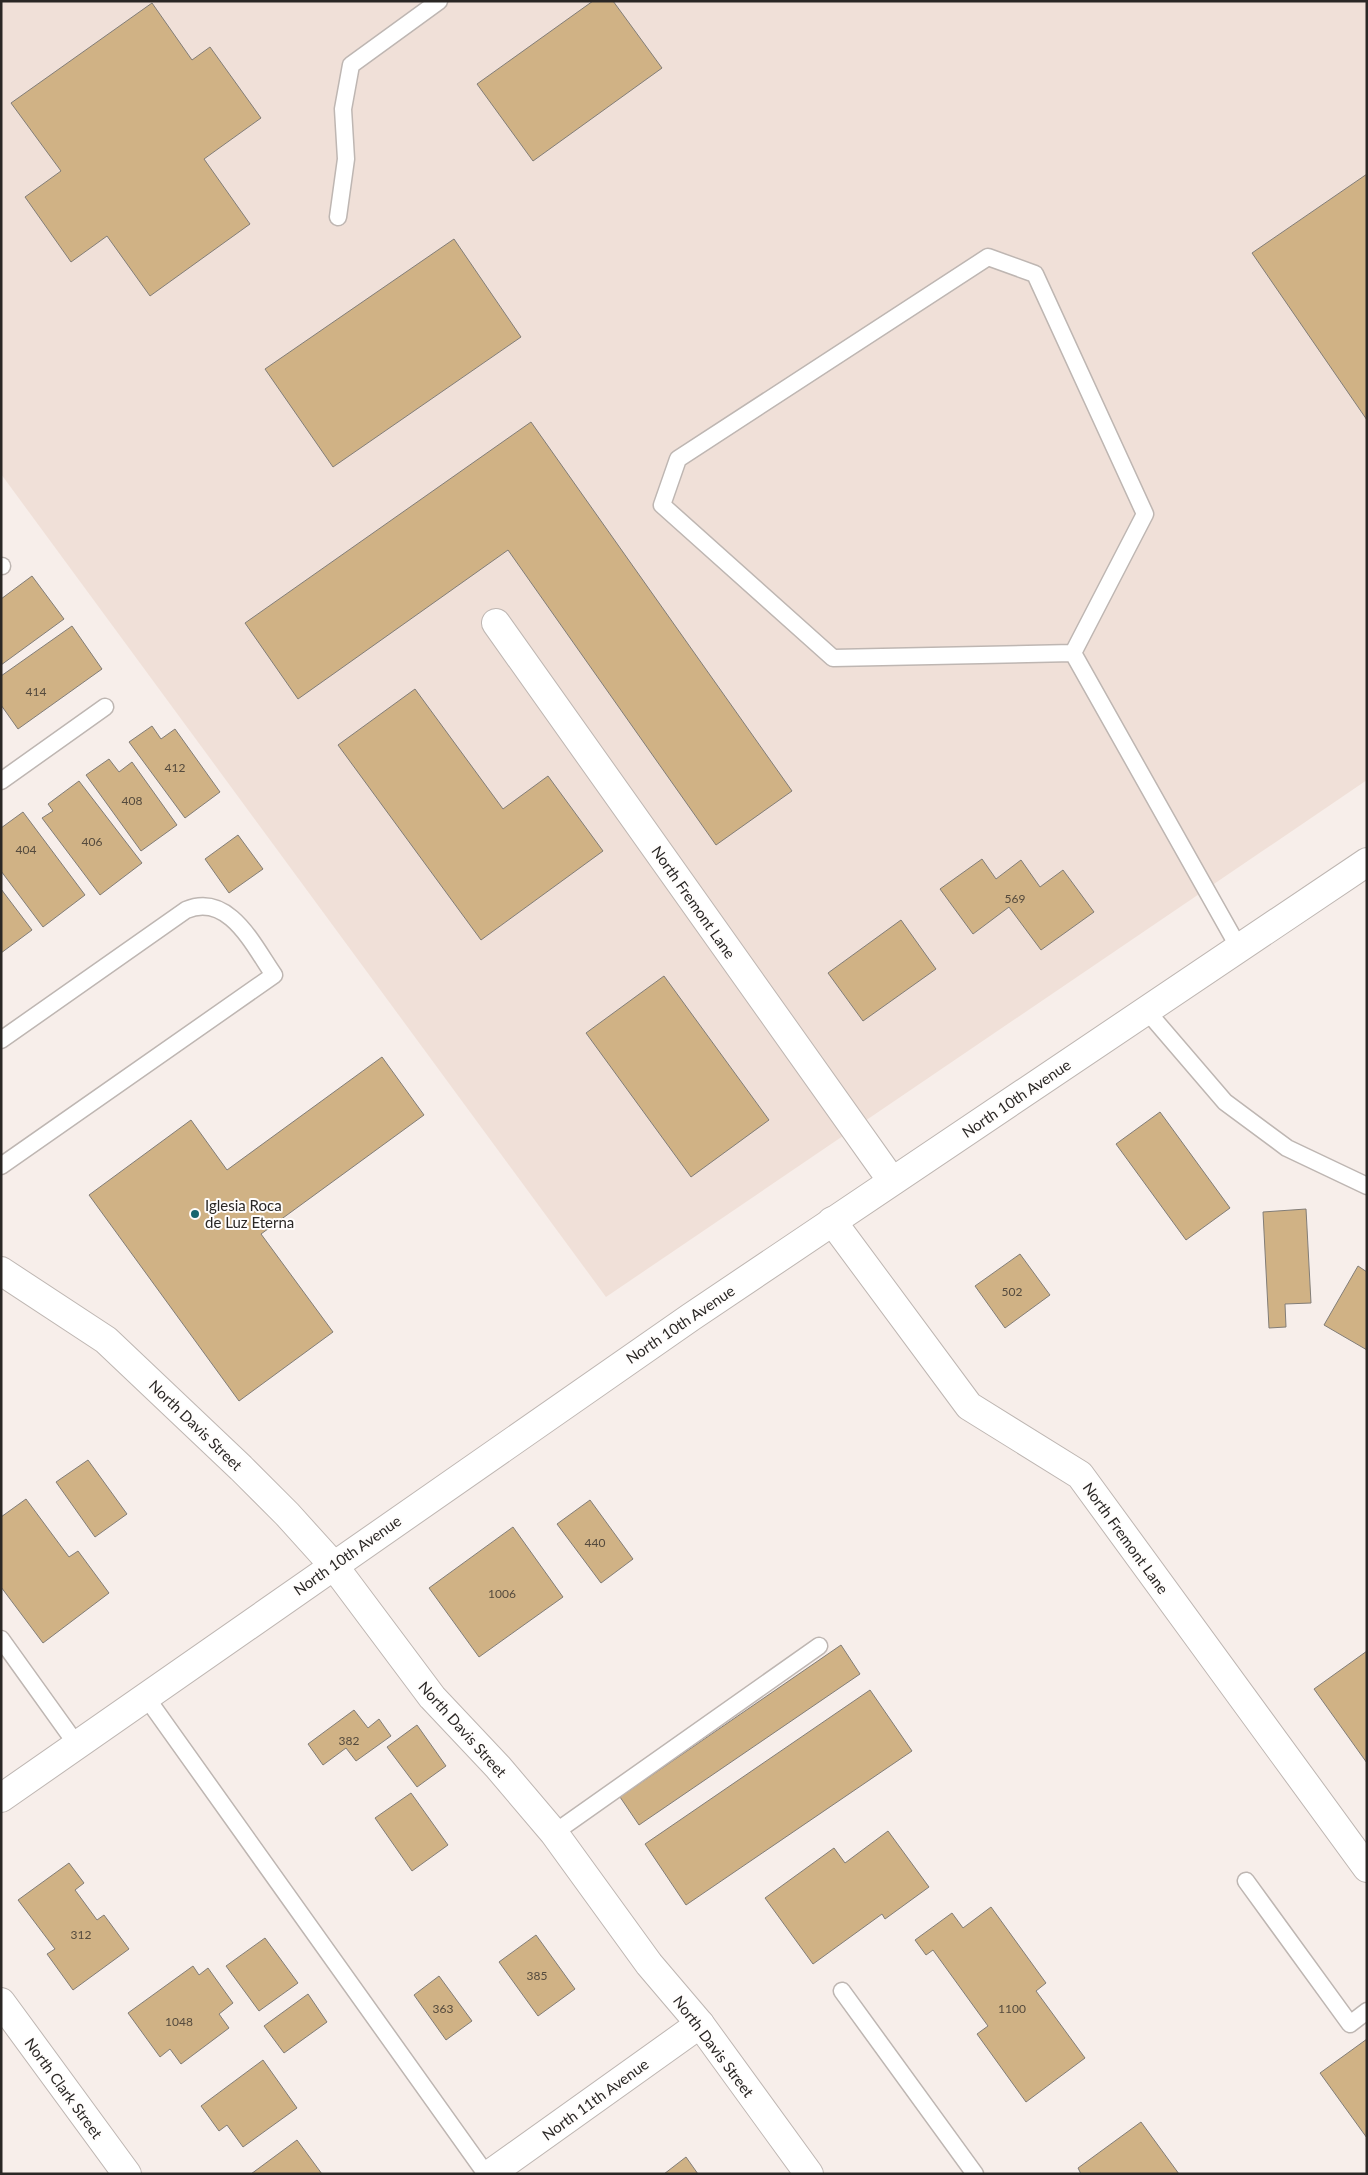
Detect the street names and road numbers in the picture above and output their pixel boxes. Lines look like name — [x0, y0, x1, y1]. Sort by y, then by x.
street label: North Fremont Lane — [648, 842, 740, 962]
street label: North 10th Avenue — [958, 1055, 1074, 1141]
street label: North 10th Avenue — [622, 1281, 738, 1367]
street label: North Davis Street — [146, 1376, 247, 1474]
street label: North Fremont Lane — [1079, 1479, 1173, 1597]
street label: North 10th Avenue — [290, 1511, 404, 1599]
street label: North Davis Street — [415, 1677, 511, 1781]
street label: North Davis Street — [670, 1992, 758, 2101]
street label: North Clark Street — [21, 2034, 107, 2142]
street label: North 11th Avenue — [538, 2054, 652, 2144]

